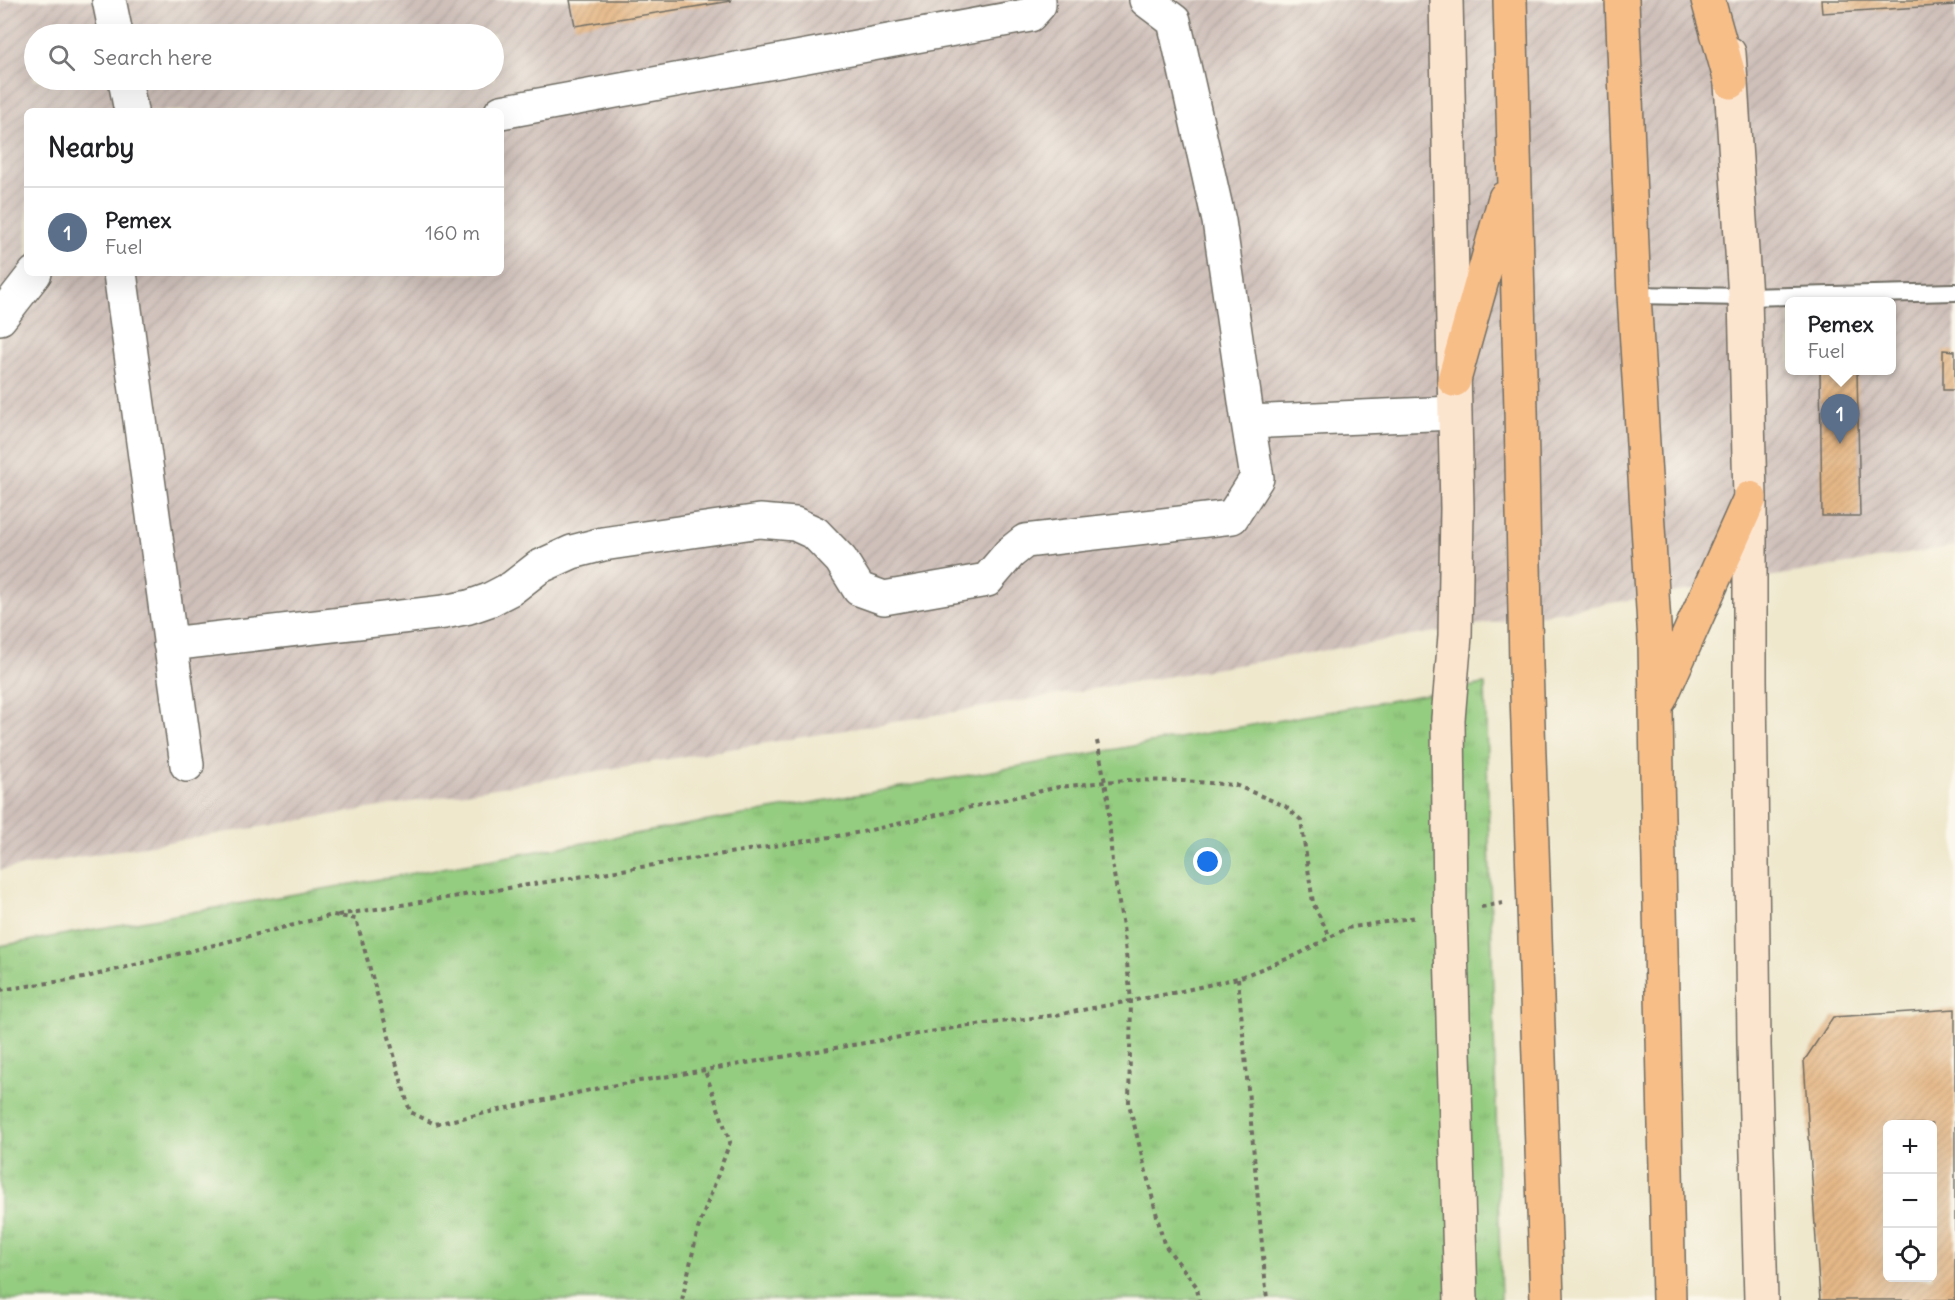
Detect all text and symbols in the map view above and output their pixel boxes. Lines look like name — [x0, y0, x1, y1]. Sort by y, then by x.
search box — [24, 24, 504, 90]
icon: search — [45, 41, 78, 74]
text: Search here — [93, 43, 212, 71]
text: Nearby — [48, 131, 134, 164]
text: Pemex — [105, 206, 171, 234]
text: 1 — [64, 220, 71, 245]
text: 160 m — [425, 220, 480, 245]
text: Fuel — [105, 234, 142, 259]
popup — [1785, 297, 1896, 375]
text: Pemex — [1807, 310, 1874, 338]
text: Fuel — [1807, 338, 1845, 363]
pin: 1 — [1820, 394, 1860, 444]
your location — [1193, 847, 1222, 876]
map controls — [1883, 1120, 1937, 1282]
button: + — [1883, 1120, 1937, 1174]
button: − — [1883, 1174, 1937, 1228]
button: locate — [1883, 1228, 1937, 1282]

